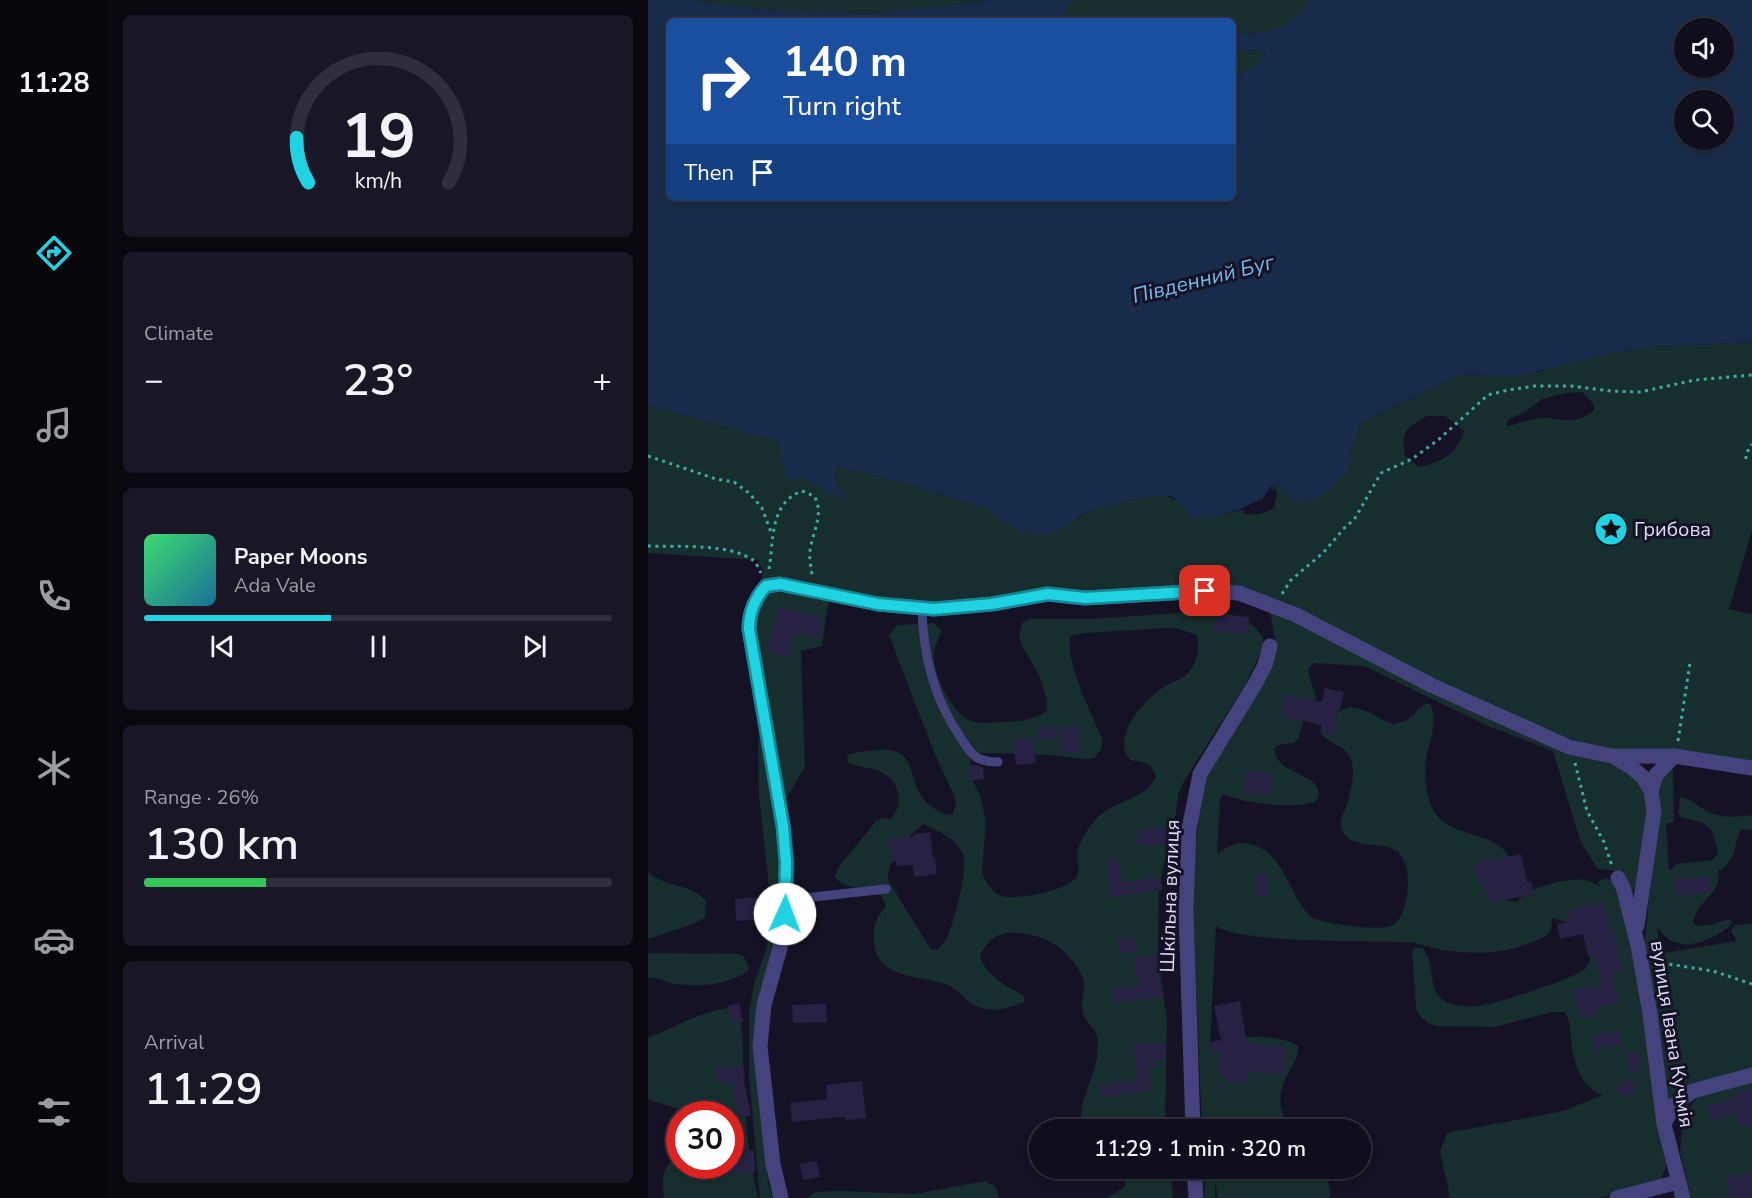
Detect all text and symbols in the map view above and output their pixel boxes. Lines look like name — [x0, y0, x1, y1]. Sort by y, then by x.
map controls — [1674, 18, 1734, 150]
button: sound — [1674, 18, 1734, 78]
text: 140 m — [783, 34, 907, 91]
icon: right — [684, 42, 762, 120]
text: 11:28 — [18, 65, 90, 102]
text: Turn right — [783, 88, 901, 125]
button: search — [1674, 90, 1734, 150]
text: 19 — [341, 94, 415, 179]
icon: arrive — [746, 156, 779, 189]
text: Then — [684, 158, 734, 188]
text: km/h — [354, 166, 402, 196]
icon: directions — [33, 232, 75, 274]
water label: Південний Буг — [1129, 248, 1278, 310]
text: Climate — [144, 320, 213, 347]
text: 23° — [343, 350, 413, 411]
text: − — [144, 358, 164, 403]
text: + — [592, 358, 612, 403]
icon: music — [33, 404, 75, 446]
place icon: Грибова — [1593, 511, 1629, 547]
place label: Грибова — [1634, 516, 1711, 543]
text: Paper Moons — [234, 542, 368, 572]
pin — [1179, 565, 1230, 616]
text: Ada Vale — [234, 572, 316, 599]
icon: arrive — [1188, 574, 1221, 607]
icon: phone — [33, 575, 75, 617]
icon: previous — [206, 630, 239, 663]
icon: pause — [362, 630, 395, 663]
icon: next — [518, 630, 551, 663]
icon: climate — [33, 747, 75, 789]
text: Range · 26% — [144, 784, 259, 811]
text: 130 km — [144, 814, 299, 875]
street label: Шкільна вулиця — [1154, 819, 1186, 973]
position arrow — [753, 882, 817, 946]
icon: car — [33, 919, 75, 961]
street label: вулиця Івана Кучмія — [1644, 939, 1700, 1129]
text: Arrival — [144, 1029, 204, 1056]
text: 11:29 — [144, 1059, 263, 1120]
icon: filters — [33, 1091, 75, 1133]
speed limit sign: 30 — [666, 1101, 744, 1179]
text: 11:29 · 1 min · 320 m — [1094, 1134, 1306, 1164]

